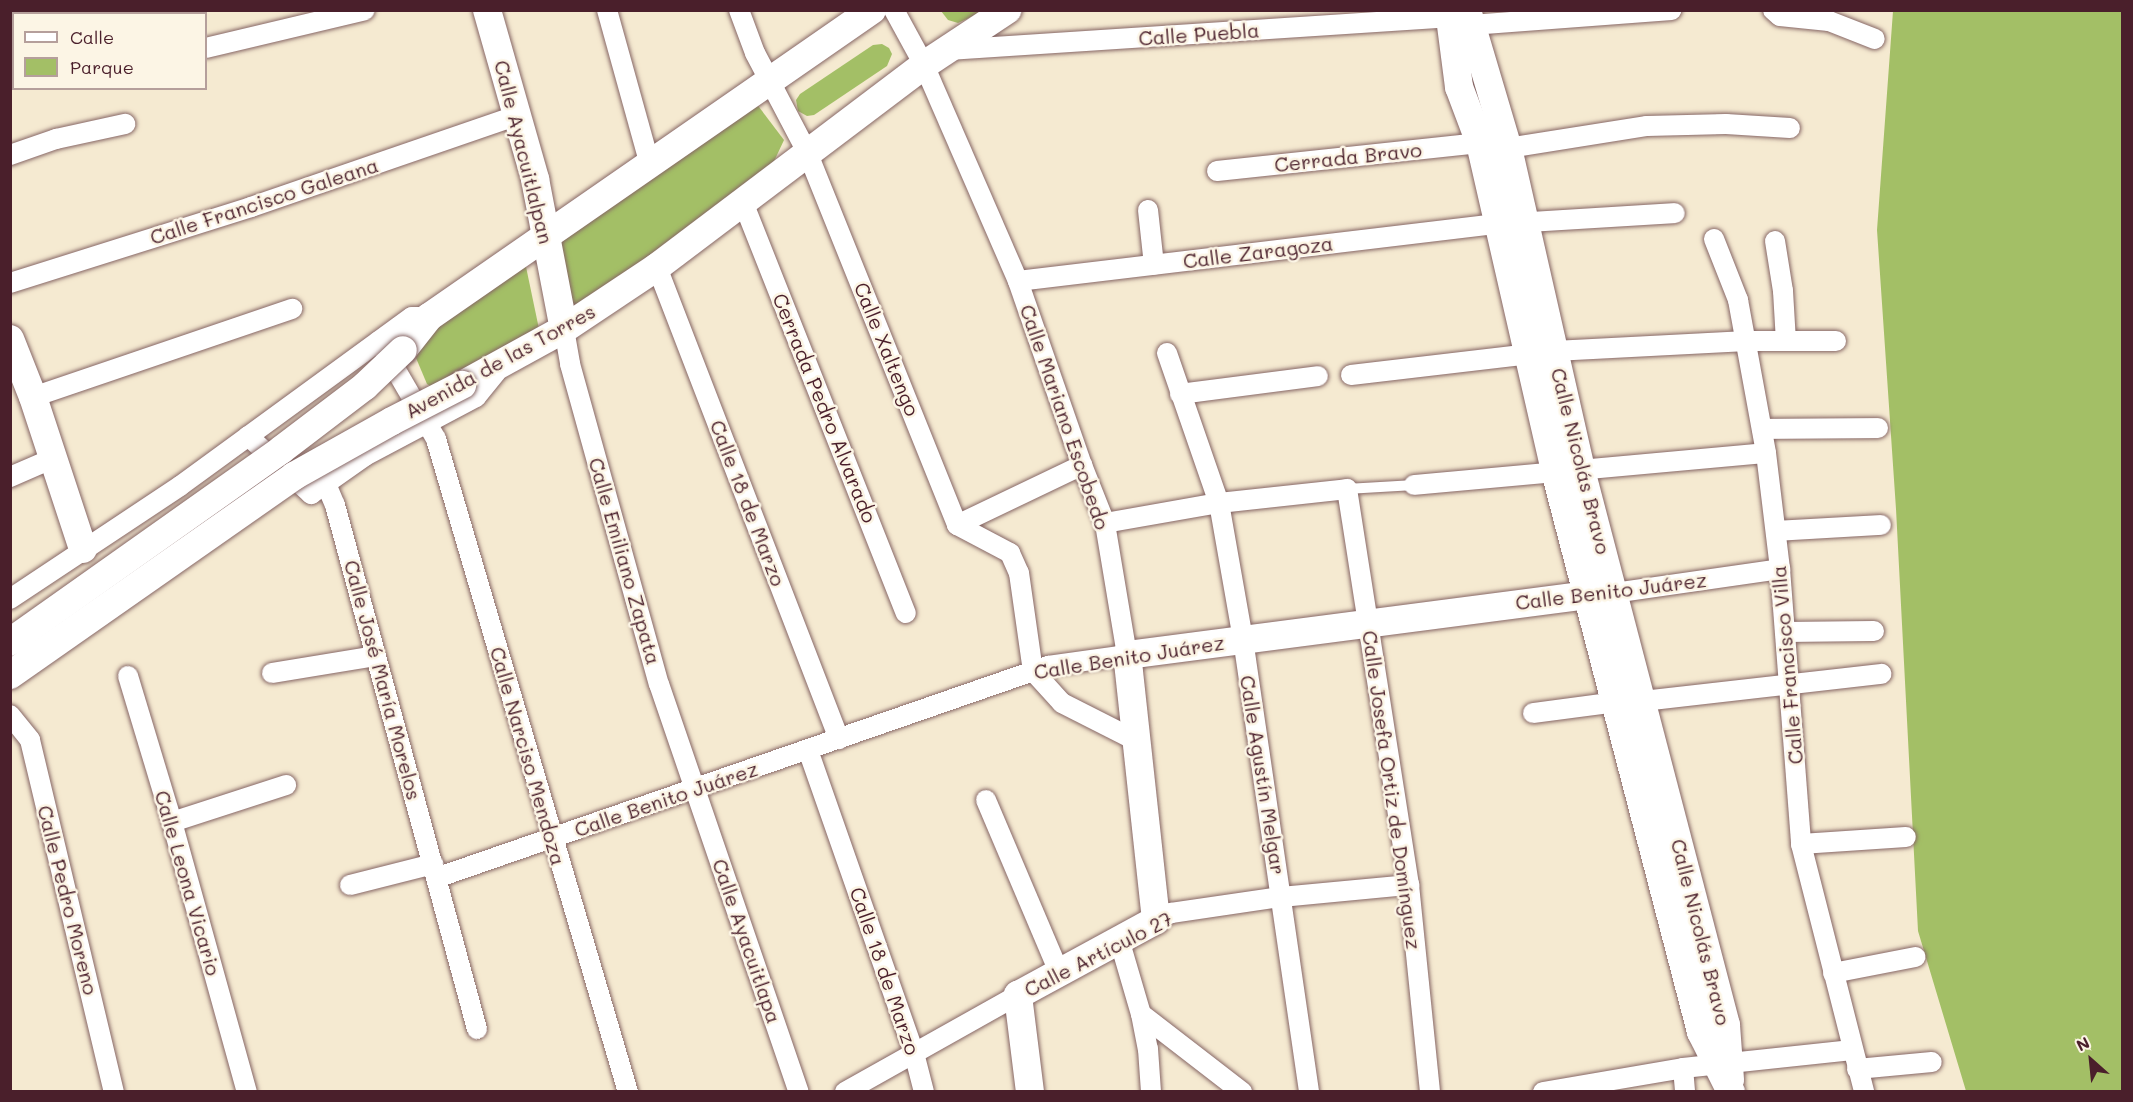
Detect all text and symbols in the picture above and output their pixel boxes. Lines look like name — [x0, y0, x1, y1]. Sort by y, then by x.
legend — [12, 12, 207, 90]
street label: Calle Puebla — [1138, 18, 1260, 50]
text: Calle — [70, 25, 114, 49]
text: Parque — [70, 55, 134, 79]
street label: Calle Ayacuitlalpan — [490, 58, 558, 246]
street label: Cerrada Bravo — [1273, 137, 1423, 177]
street label: Calle Francisco Galeana — [147, 153, 381, 249]
street label: Calle Zaragoza — [1182, 231, 1334, 273]
street label: Calle Xaltengo — [849, 279, 925, 419]
street label: Cerrada Pedro Alvarado — [768, 290, 882, 526]
street label: Avenida de las Torres — [401, 299, 599, 423]
street label: Calle Mariano Escobedo — [1015, 301, 1115, 533]
street label: Calle Nicolás Bravo — [1546, 365, 1616, 557]
street label: Calle 18 de Marzo — [705, 417, 791, 589]
street label: Calle Emiliano Zapata — [584, 455, 666, 667]
street label: Calle José María Morelos — [339, 557, 427, 803]
street label: Calle Francisco Villa — [1766, 565, 1808, 765]
street label: Calle Benito Juárez — [1514, 567, 1708, 615]
street label: Calle Josefa Ortiz de Domínguez — [1358, 629, 1426, 951]
street label: Calle Benito Juárez — [1032, 630, 1226, 684]
street label: Calle Narciso Mendoza — [485, 644, 571, 868]
street label: Calle Agustín Melgar — [1235, 674, 1291, 876]
street label: Calle Benito Juárez — [571, 756, 761, 842]
street label: Calle Leona Vicario — [150, 788, 226, 978]
street label: Calle Pedro Moreno — [33, 803, 103, 997]
street label: Calle Nicolás Bravo — [1666, 836, 1736, 1028]
street label: Calle Ayacuitlapa — [708, 856, 786, 1026]
street label: Calle 18 de Marzo — [845, 884, 925, 1058]
street label: Calle Artículo 27 — [1020, 906, 1176, 1002]
north arrow — [2061, 1030, 2121, 1090]
text: N — [2072, 1031, 2093, 1056]

